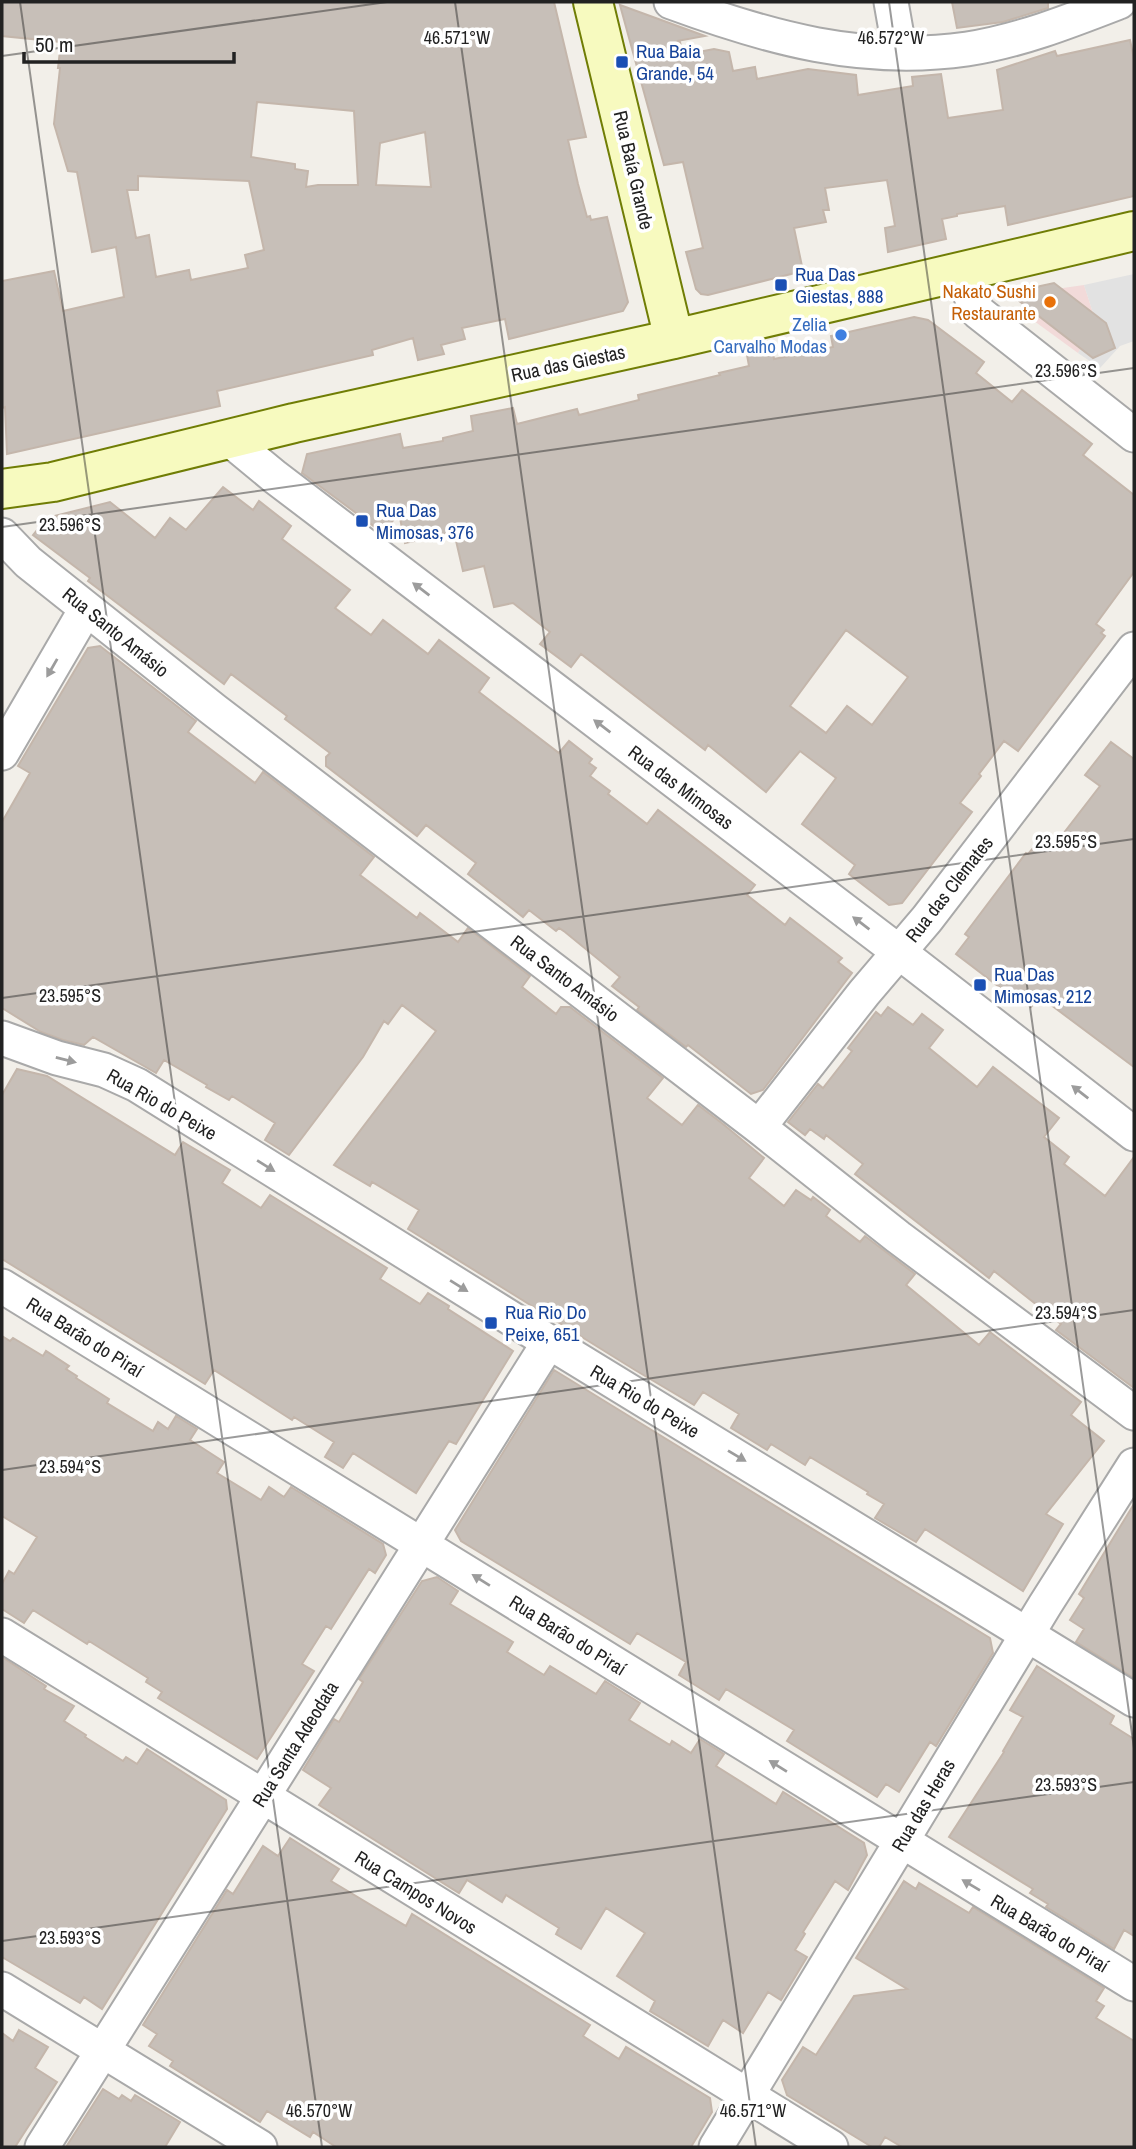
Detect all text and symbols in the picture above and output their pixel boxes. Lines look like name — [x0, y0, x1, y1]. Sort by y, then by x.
scale bar — [24, 21, 234, 65]
text: 46.571°W — [424, 25, 490, 50]
text: 46.572°W — [858, 25, 924, 50]
text: 50 m — [35, 30, 73, 59]
place label: Rua Baia Grande, 54 — [636, 38, 714, 86]
marker: Rua Baia Grande, 54 — [614, 54, 630, 70]
street label: Rua Baía Grande — [608, 108, 660, 232]
place label: Rua Das Giestas, 888 — [795, 261, 883, 309]
marker: Rua Das Giestas, 888 — [773, 277, 789, 293]
place label: Nakato Sushi Restaurante — [942, 278, 1036, 326]
marker: Nakato Sushi Restaurante — [1042, 294, 1058, 310]
place label: Zelia Carvalho Modas — [714, 311, 827, 359]
marker: Zelia Carvalho Modas — [833, 327, 849, 343]
street label: Rua das Giestas — [509, 338, 628, 388]
text: 23.596°S — [1035, 358, 1097, 383]
place label: Rua Das Mimosas, 376 — [376, 497, 474, 545]
text: 23.596°S — [39, 512, 101, 537]
marker: Rua Das Mimosas, 376 — [354, 513, 370, 529]
street label: Rua Santo Amásio — [57, 581, 175, 683]
one-way arrow — [412, 582, 430, 596]
one-way arrow — [46, 658, 58, 677]
one-way arrow — [593, 720, 611, 734]
street label: Rua das Mimosas — [623, 739, 739, 835]
text: 23.595°S — [1035, 829, 1097, 854]
street label: Rua das Clemates — [899, 830, 999, 947]
one-way arrow — [853, 916, 871, 931]
street label: Rua Santo Amásio — [505, 929, 625, 1027]
place label: Rua Das Mimosas, 212 — [994, 961, 1092, 1009]
marker: Rua Das Mimosas, 212 — [972, 977, 988, 993]
text: 23.595°S — [39, 983, 101, 1008]
one-way arrow — [55, 1055, 77, 1066]
street label: Rua Rio do Peixe — [102, 1062, 222, 1146]
one-way arrow — [1072, 1085, 1090, 1100]
one-way arrow — [257, 1159, 276, 1172]
one-way arrow — [450, 1279, 469, 1292]
street label: Rua Barão do Piraí — [22, 1291, 149, 1384]
place label: Rua Rio Do Peixe, 651 — [505, 1299, 586, 1347]
text: 23.594°S — [1035, 1300, 1097, 1325]
marker: Rua Rio Do Peixe, 651 — [483, 1315, 499, 1331]
street label: Rua Rio do Peixe — [586, 1358, 704, 1444]
one-way arrow — [727, 1450, 746, 1463]
text: 23.594°S — [39, 1454, 101, 1479]
one-way arrow — [471, 1574, 490, 1587]
street label: Rua Barão do Piraí — [505, 1589, 632, 1682]
street label: Rua Santa Adeodata — [246, 1676, 344, 1812]
street label: Rua das Heras — [885, 1754, 961, 1856]
one-way arrow — [768, 1759, 787, 1772]
text: 23.593°S — [1035, 1772, 1097, 1797]
street label: Rua Campos Novos — [350, 1844, 482, 1940]
one-way arrow — [962, 1878, 981, 1891]
street label: Rua Barão do Piraí — [986, 1888, 1114, 1979]
text: 23.593°S — [39, 1925, 101, 1950]
text: 46.570°W — [286, 2098, 352, 2123]
text: 46.571°W — [720, 2098, 786, 2123]

